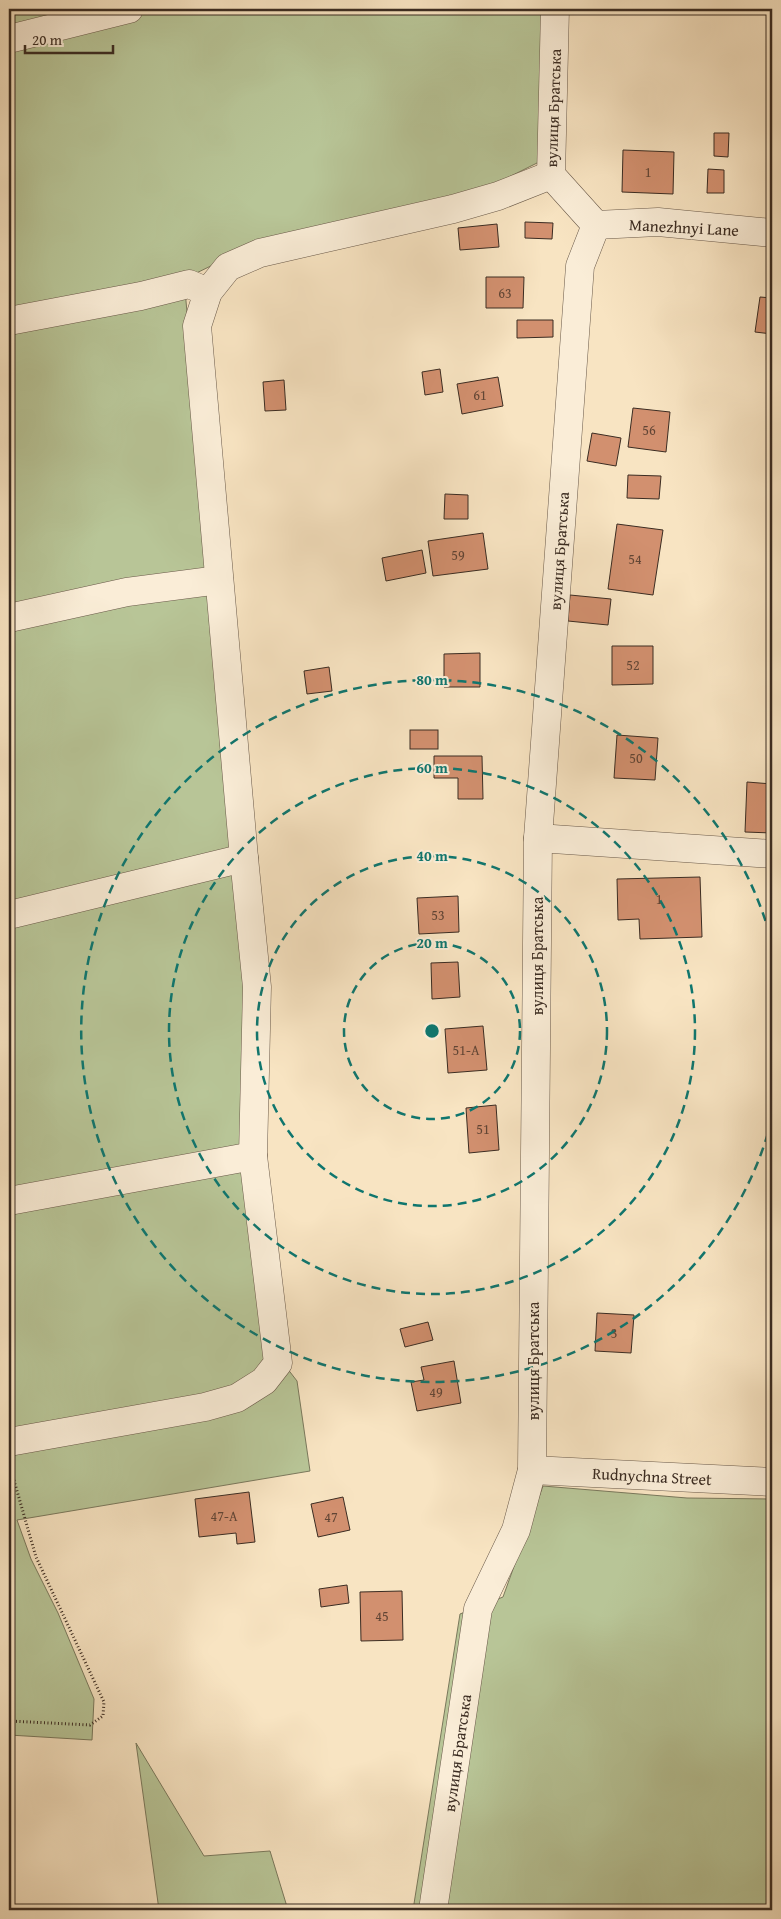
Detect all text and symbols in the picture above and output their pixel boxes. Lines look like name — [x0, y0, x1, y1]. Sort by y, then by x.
scale bar — [25, 22, 112, 54]
text: 20 m — [32, 29, 63, 50]
street label: вулиця Братська — [539, 48, 567, 168]
house number: 1 — [645, 162, 651, 182]
street label: Manezhnyi Lane — [628, 212, 740, 242]
house number: 63 — [498, 283, 512, 303]
house number: 61 — [473, 385, 487, 405]
house number: 56 — [642, 420, 656, 440]
street label: вулиця Братська — [543, 491, 575, 611]
house number: 59 — [451, 545, 465, 565]
house number: 54 — [628, 549, 642, 569]
house number: 52 — [626, 655, 640, 675]
text: 80 m — [416, 669, 448, 690]
house number: 50 — [629, 748, 643, 768]
text: 60 m — [416, 757, 448, 778]
text: 40 m — [416, 845, 448, 866]
house number: 1 — [656, 889, 662, 909]
street label: вулиця Братська — [525, 896, 549, 1015]
house number: 53 — [431, 905, 445, 925]
text: 20 m — [416, 932, 448, 953]
centre of rings — [423, 1022, 441, 1040]
house number: 51-А — [453, 1040, 480, 1060]
house number: 51 — [476, 1119, 490, 1139]
street label: вулиця Братська — [521, 1301, 545, 1420]
house number: 3 — [611, 1323, 617, 1343]
house number: 49 — [429, 1382, 443, 1402]
street label: Rudnychna Street — [592, 1461, 713, 1491]
house number: 47-А — [211, 1506, 238, 1526]
house number: 47 — [324, 1507, 338, 1527]
house number: 45 — [375, 1606, 389, 1626]
street label: вулиця Братська — [437, 1692, 477, 1813]

